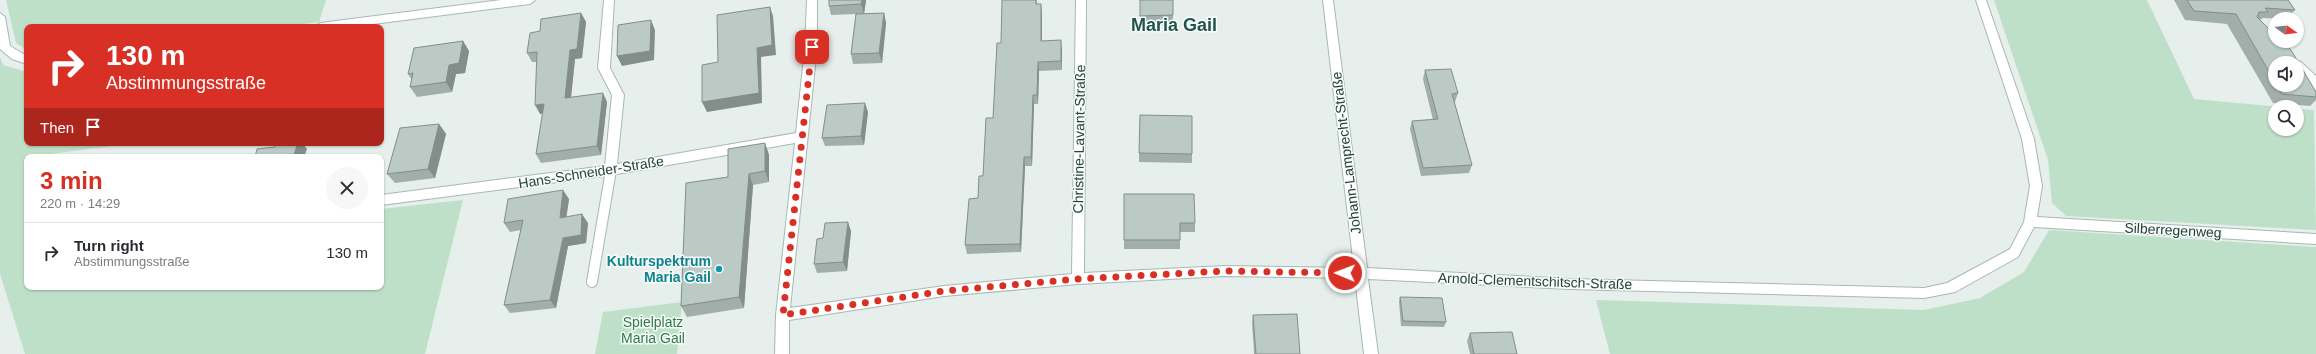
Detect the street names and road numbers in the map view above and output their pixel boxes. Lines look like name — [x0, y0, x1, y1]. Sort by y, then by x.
street label: Christine-Lavant-Straße — [1070, 64, 1088, 213]
street label: Johann-Lamprecht-Straße — [1328, 71, 1364, 235]
street label: Hans-Schneider-Straße — [517, 153, 665, 191]
street label: Silberregenweg — [2124, 219, 2222, 241]
street label: Arnold-Clementschitsch-Straße — [1438, 270, 1633, 292]

